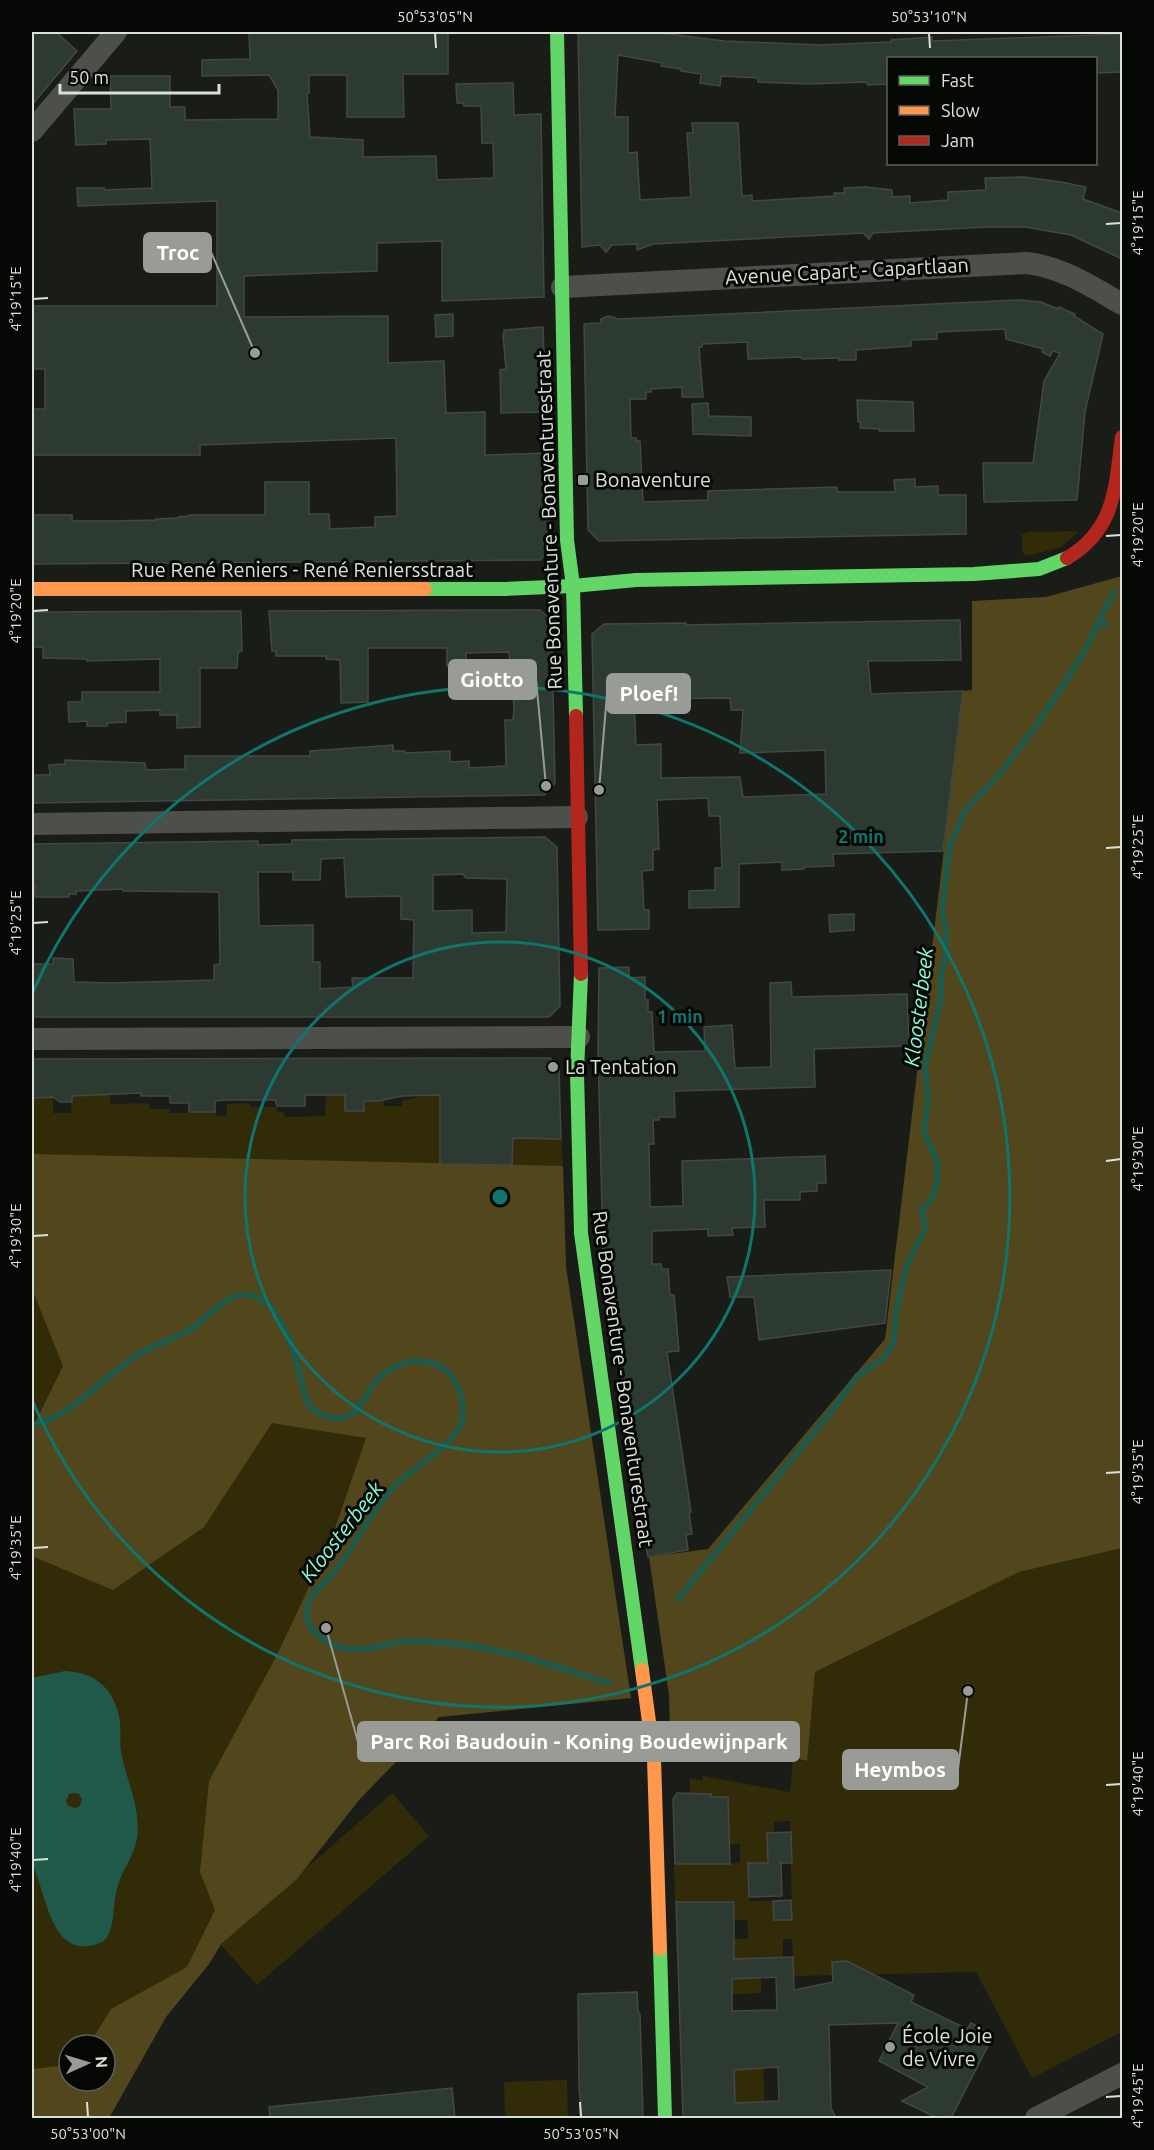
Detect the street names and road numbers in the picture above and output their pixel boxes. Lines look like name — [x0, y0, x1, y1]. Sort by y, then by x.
street label: Avenue Capart - Capartlaan — [724, 253, 969, 288]
street label: Rue Bonaventure - Bonaventurestraat — [531, 350, 566, 690]
street label: Rue René Reniers - René Reniersstraat — [131, 558, 473, 581]
street label: Rue Bonaventure - Bonaventurestraat — [588, 1209, 659, 1549]

